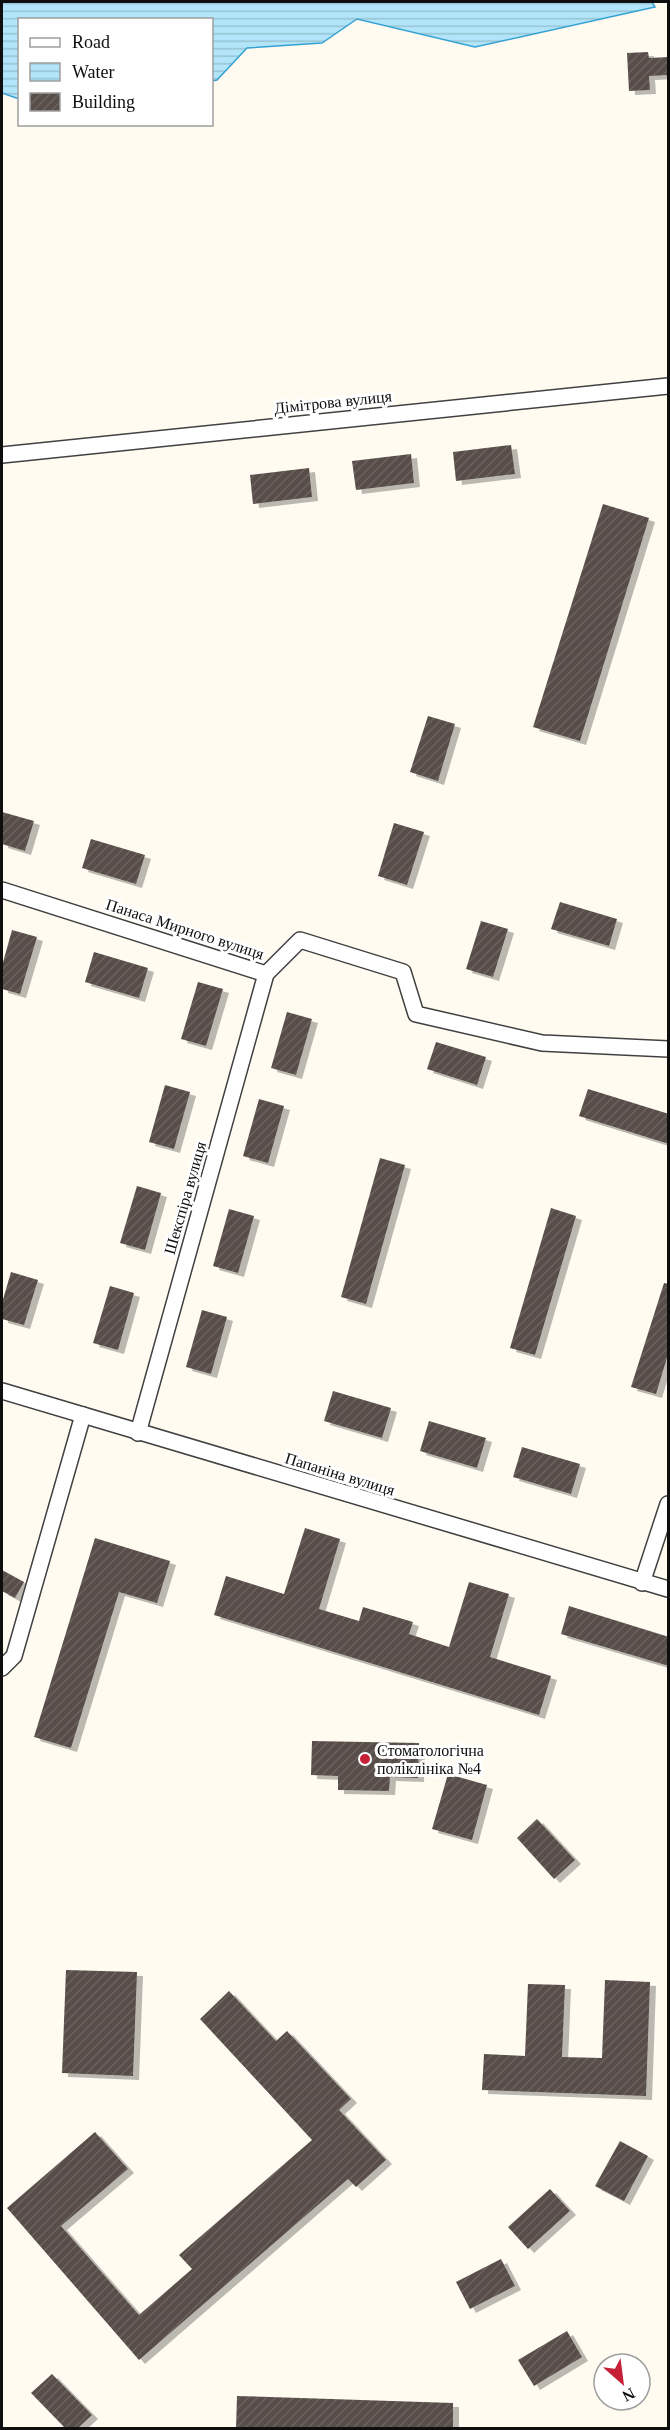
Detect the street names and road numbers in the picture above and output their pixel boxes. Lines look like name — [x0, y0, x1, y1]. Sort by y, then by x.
street label: Дімітрова вулиця — [273, 387, 393, 418]
street label: Панаса Мирного вулиця — [104, 895, 267, 964]
street label: Шекспіра вулиця — [161, 1139, 210, 1257]
street label: Папаніна вулиця — [283, 1449, 397, 1500]

